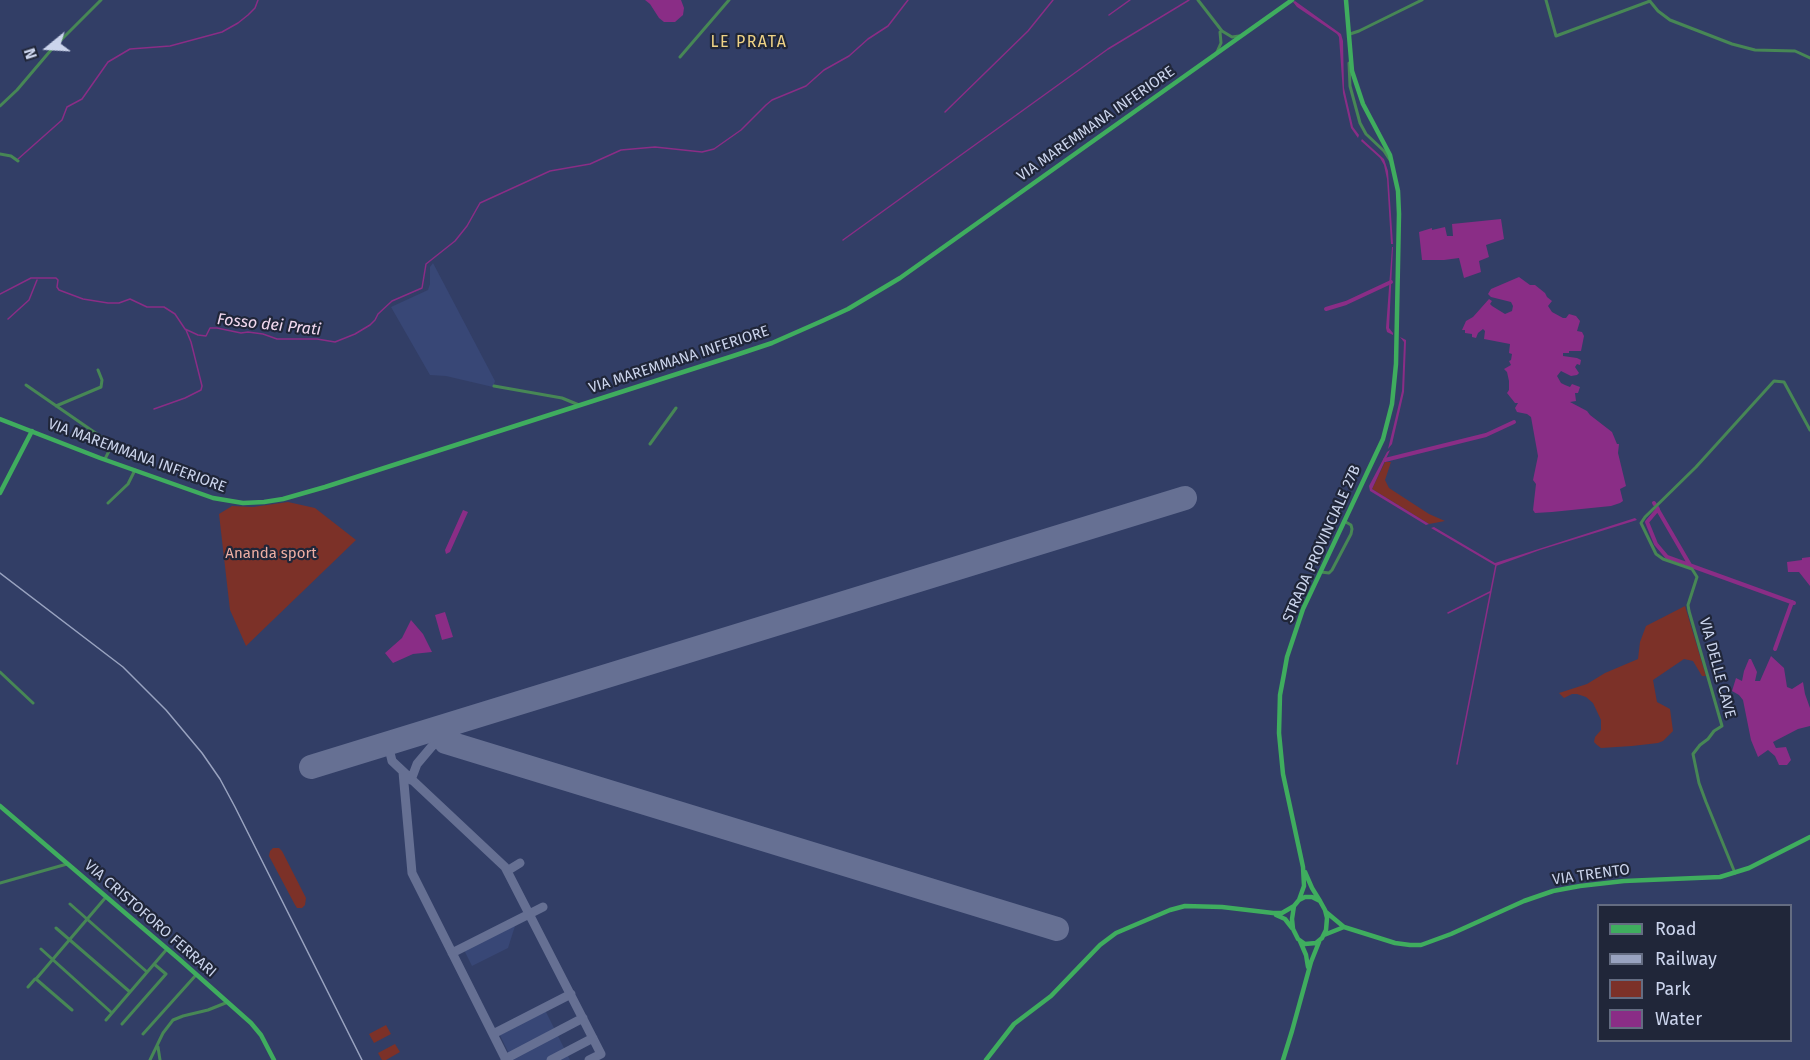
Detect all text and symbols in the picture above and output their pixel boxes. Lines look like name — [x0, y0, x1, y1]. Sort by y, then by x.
north arrow — [18, 18, 78, 78]
district label: LE PRATA — [711, 33, 787, 53]
text: N — [20, 46, 41, 62]
street label: VIA MAREMMANA INFERIORE — [1014, 63, 1178, 185]
water label: Fosso dei Prati — [216, 310, 322, 340]
street label: VIA MAREMMANA INFERIORE — [587, 322, 771, 398]
street label: VIA MAREMMANA INFERIORE — [45, 415, 229, 497]
street label: STRADA PROVINCIALE 27B — [1279, 463, 1365, 625]
park label: Ananda sport — [225, 545, 317, 563]
street label: VIA DELLE CAVE — [1695, 616, 1739, 720]
street label: VIA CRISTOFORO FERRARI — [80, 857, 220, 981]
street label: VIA TRENTO — [1551, 861, 1631, 889]
legend — [1597, 904, 1792, 1042]
text: Road — [1655, 918, 1697, 940]
text: Railway — [1655, 948, 1717, 970]
text: Park — [1655, 978, 1690, 1000]
text: Water — [1655, 1008, 1702, 1030]

